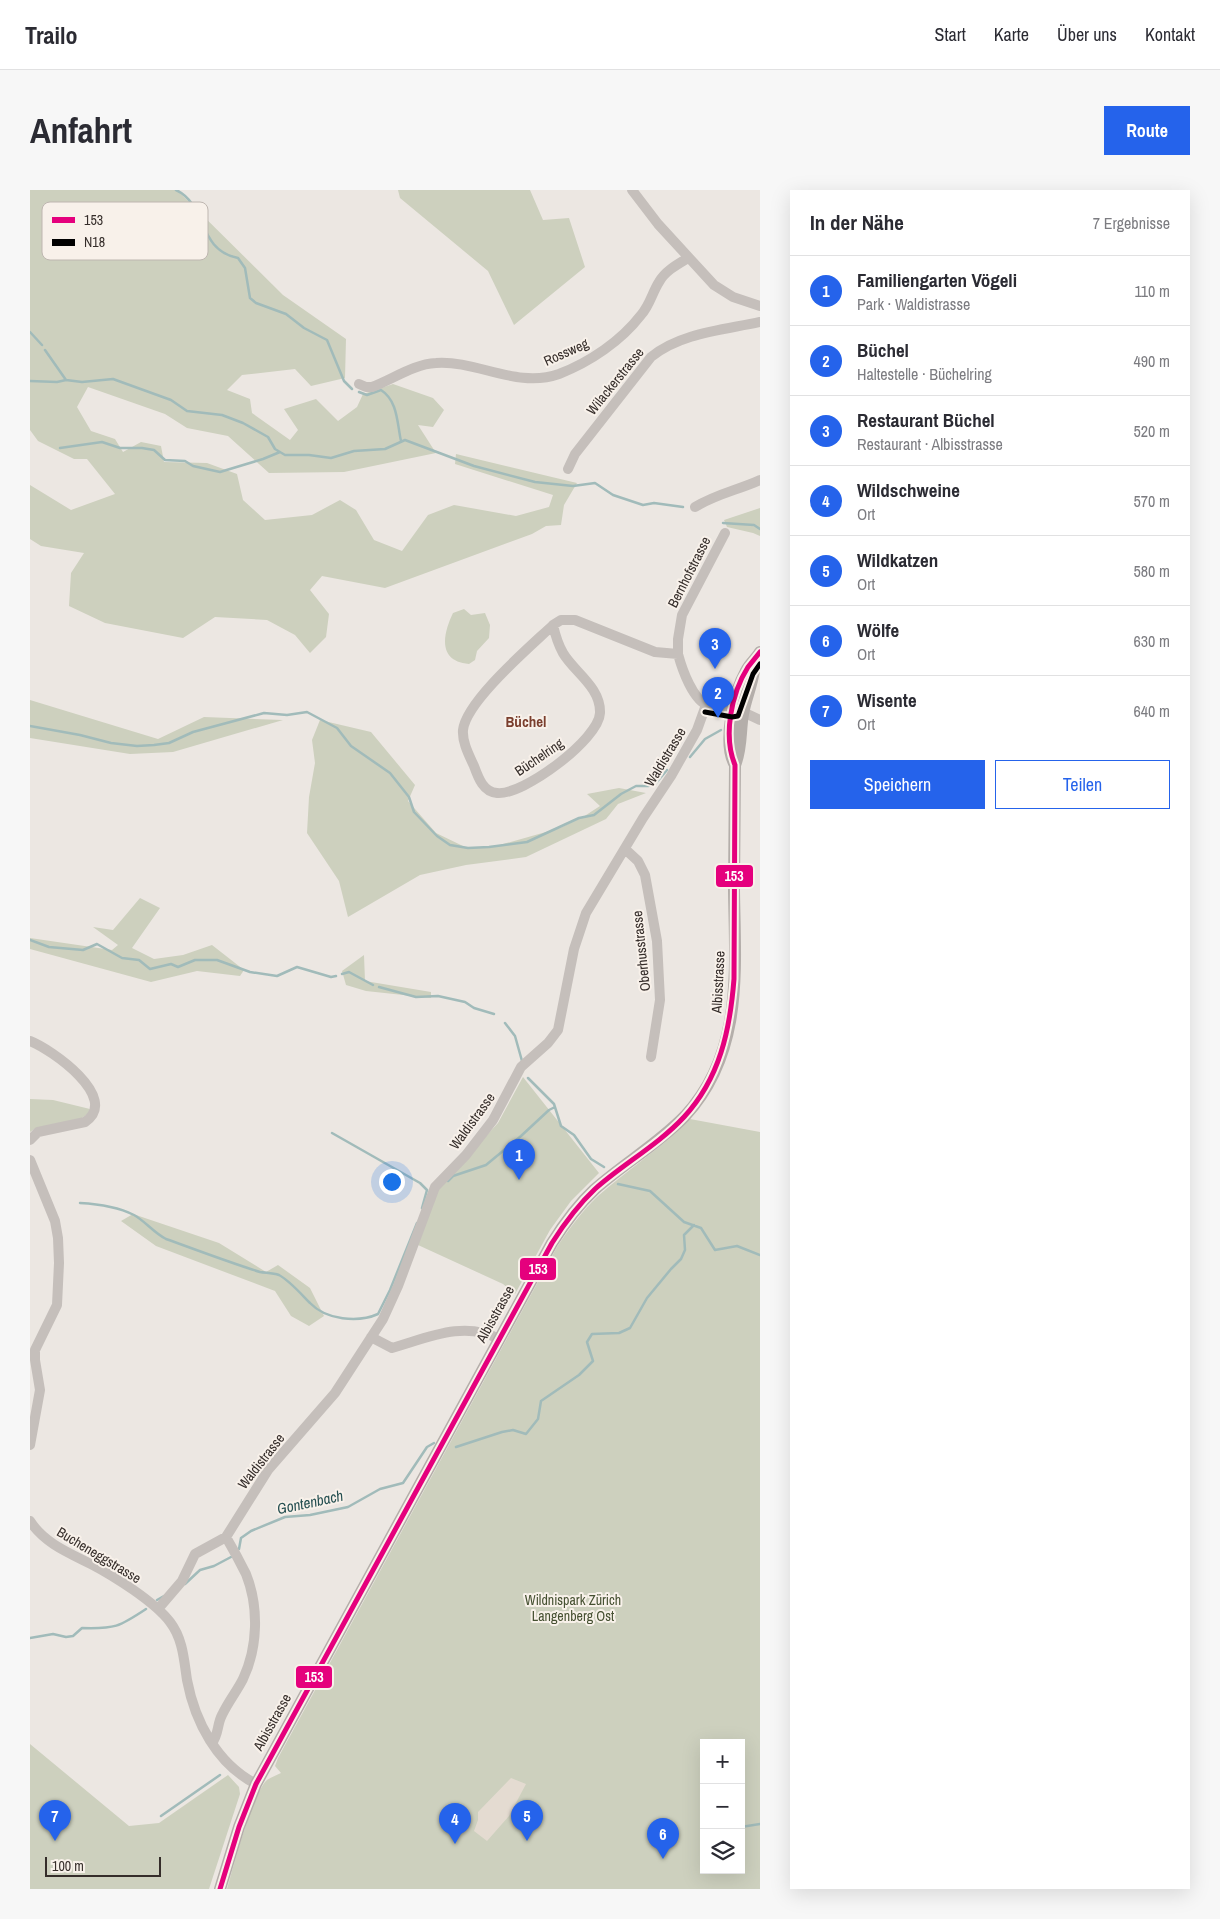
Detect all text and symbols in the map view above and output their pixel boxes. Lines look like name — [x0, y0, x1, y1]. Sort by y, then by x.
text: Trailo — [25, 19, 78, 51]
text: Start — [935, 22, 966, 47]
text: Karte — [994, 22, 1029, 47]
text: Über uns — [1057, 22, 1117, 47]
text: Kontakt — [1145, 22, 1195, 47]
button: Route — [1104, 106, 1190, 155]
text: Anfahrt — [30, 107, 132, 154]
legend — [42, 202, 208, 260]
text: In der Nähe — [810, 208, 904, 237]
text: 153 — [84, 211, 103, 229]
text: 7 Ergebnisse — [1093, 212, 1170, 234]
text: N18 — [84, 233, 105, 251]
text: Familiengarten Vögeli — [857, 267, 1017, 293]
text: 1 — [822, 280, 830, 302]
text: 110 m — [1134, 280, 1170, 302]
text: Park · Waldistrasse — [857, 293, 970, 315]
street label: Rossweg — [541, 334, 592, 370]
text: Büchel — [857, 337, 909, 363]
street label: Wilackerstrasse — [582, 344, 648, 418]
text: 2 — [822, 350, 830, 372]
text: 490 m — [1134, 350, 1170, 372]
text: Haltestelle · Büchelring — [857, 363, 992, 385]
text: Restaurant Büchel — [857, 407, 995, 433]
text: 3 — [822, 420, 830, 442]
text: 520 m — [1134, 420, 1170, 442]
text: Restaurant · Albisstrasse — [857, 433, 1003, 455]
text: Wildschweine — [857, 477, 960, 503]
text: 4 — [822, 490, 830, 512]
text: 570 m — [1134, 490, 1170, 512]
text: Ort — [857, 503, 875, 525]
street label: Bernhofstrasse — [663, 534, 715, 610]
text: Wildkatzen — [857, 547, 938, 573]
text: 5 — [822, 560, 830, 582]
text: 580 m — [1134, 560, 1170, 582]
text: Ort — [857, 573, 875, 595]
text: Wölfe — [857, 617, 899, 643]
pin: 3 — [699, 628, 731, 669]
text: 6 — [822, 630, 830, 652]
text: 630 m — [1134, 630, 1170, 652]
text: Ort — [857, 643, 875, 665]
pin: 2 — [702, 677, 734, 718]
text: Wisente — [857, 687, 917, 713]
text: 7 — [822, 700, 830, 722]
text: 640 m — [1134, 700, 1170, 722]
district label: Büchel — [505, 711, 547, 732]
text: Ort — [857, 713, 875, 735]
street label: Waldistrasse — [640, 724, 690, 790]
street label: Büchelring — [511, 734, 567, 780]
button: Speichern — [810, 760, 985, 809]
button: Teilen — [995, 760, 1170, 809]
line badge: 153 — [715, 864, 754, 888]
text: 153 — [724, 867, 744, 885]
street label: Oberhusstrasse — [628, 910, 654, 992]
street label: Albisstrasse — [707, 950, 729, 1015]
street label: Waldistrasse — [445, 1089, 499, 1153]
pin: 1 — [503, 1139, 535, 1180]
your location — [379, 1169, 405, 1195]
line badge: 153 — [519, 1257, 557, 1281]
text: 153 — [528, 1260, 548, 1278]
street label: Albisstrasse — [471, 1282, 518, 1347]
street label: Waldistrasse — [234, 1429, 288, 1493]
water label: Gontenbach — [275, 1485, 345, 1519]
street label: Bucheneggstrasse — [54, 1523, 144, 1587]
park label: Wildnispark Zürich Langenberg Ost — [525, 1591, 621, 1625]
line badge: 153 — [295, 1665, 333, 1689]
text: 153 — [304, 1668, 324, 1686]
street label: Albisstrasse — [248, 1690, 295, 1755]
map controls — [700, 1739, 745, 1874]
button: + — [700, 1739, 745, 1784]
button: − — [700, 1784, 745, 1829]
pin: 7 — [39, 1800, 71, 1841]
pin: 5 — [511, 1800, 543, 1841]
pin: 4 — [439, 1803, 471, 1844]
pin: 6 — [647, 1818, 679, 1859]
button: layers — [700, 1829, 745, 1874]
scale bar — [45, 1854, 161, 1877]
text: 100 m — [52, 1857, 84, 1875]

